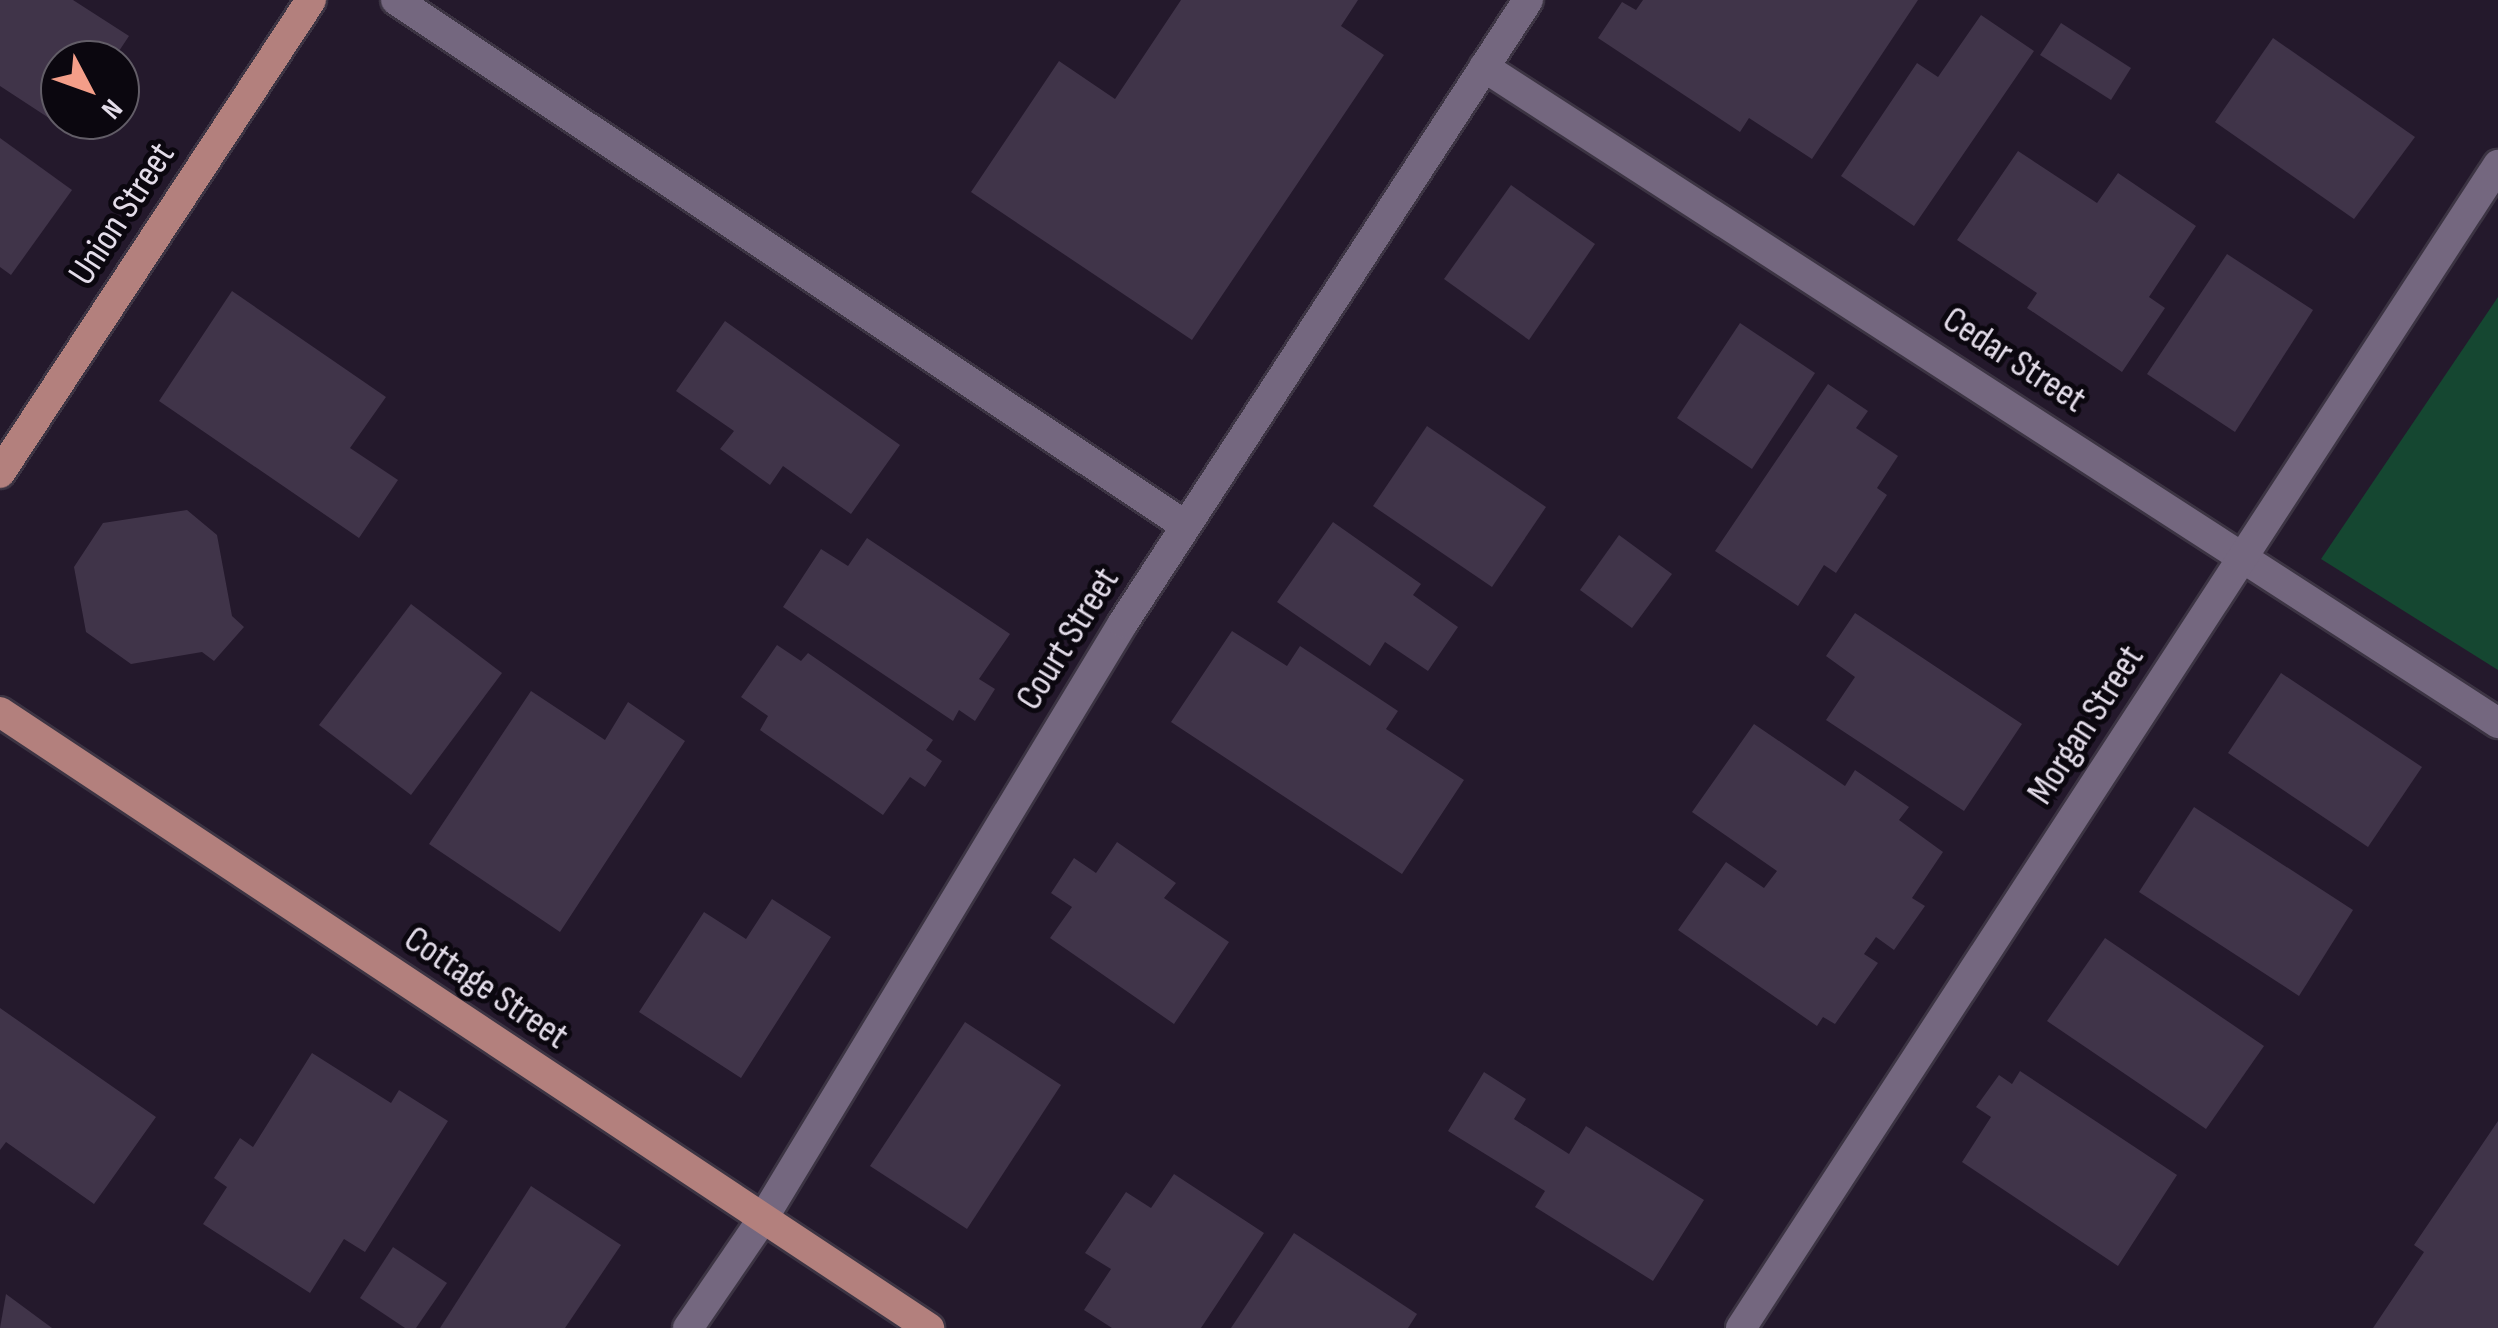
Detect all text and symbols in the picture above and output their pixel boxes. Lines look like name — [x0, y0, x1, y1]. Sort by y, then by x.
north arrow — [40, 40, 140, 140]
text: N — [94, 92, 129, 125]
street label: Union Street — [59, 134, 185, 294]
street label: Cedar Street — [1934, 297, 2094, 423]
street label: Court Street — [1007, 560, 1129, 718]
street label: Morgan Street — [2018, 637, 2154, 813]
street label: Cottage Street — [395, 917, 577, 1059]

